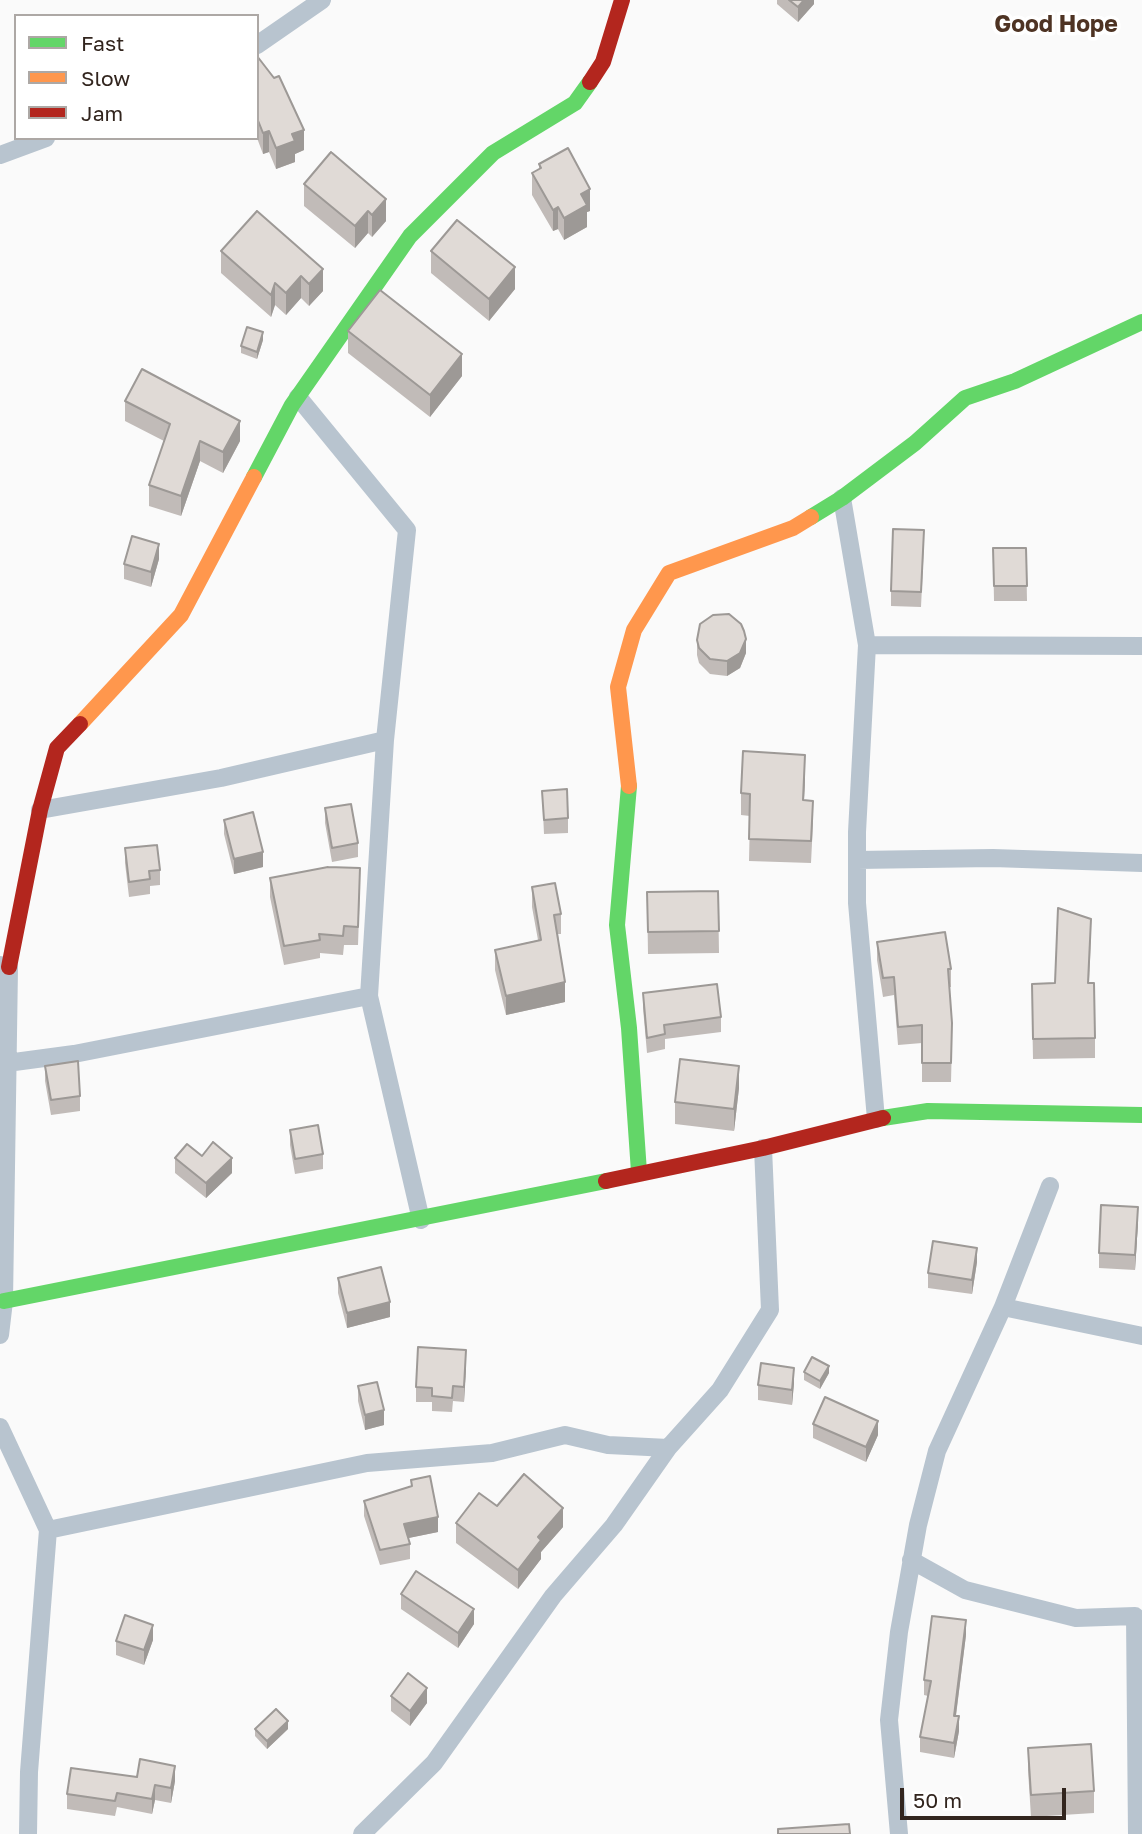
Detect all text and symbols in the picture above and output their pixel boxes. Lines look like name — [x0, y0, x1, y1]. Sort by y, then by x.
district label: Good Hope — [994, 11, 1118, 39]
legend — [14, 14, 259, 140]
text: Fast — [81, 30, 124, 56]
text: Slow — [81, 65, 130, 91]
text: Jam — [81, 100, 123, 126]
scale bar — [904, 1774, 1070, 1818]
text: 50 m — [913, 1787, 962, 1813]

